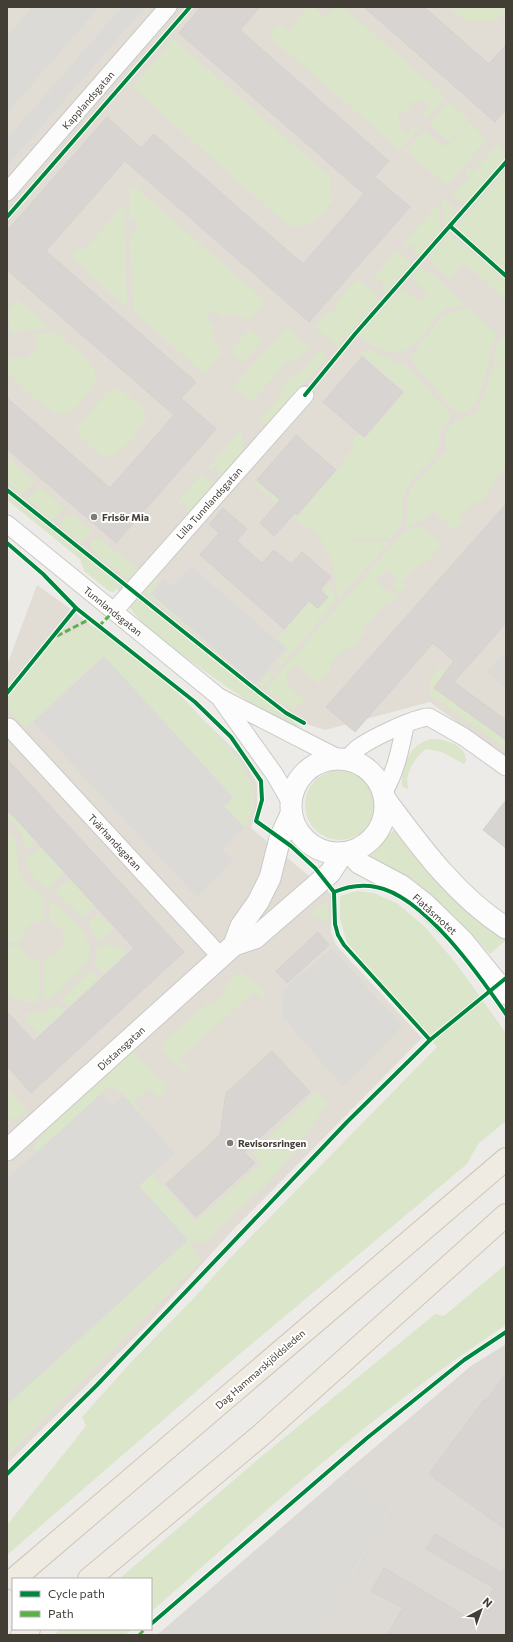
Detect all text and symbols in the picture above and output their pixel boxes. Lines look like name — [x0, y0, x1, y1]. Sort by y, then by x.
street label: Kapplandsgatan — [59, 68, 117, 132]
street label: Lilla Tunnlandsgatan — [174, 465, 244, 541]
place label: Frisör Mia — [102, 511, 149, 523]
marker: Frisör Mia — [89, 512, 99, 522]
street label: Tunnlandsgatan — [81, 584, 145, 638]
street label: Tvärhandsgatan — [86, 811, 144, 873]
street label: Flatåsmotet — [410, 891, 460, 937]
street label: Distansgatan — [95, 1024, 147, 1072]
place label: Revisorsringen — [238, 1137, 307, 1149]
marker: Revisorsringen — [225, 1138, 235, 1148]
street label: Dag Hammarskjöldsleden — [213, 1327, 307, 1411]
legend — [12, 1578, 152, 1630]
text: Cycle path — [48, 1586, 105, 1600]
north arrow — [461, 1590, 501, 1630]
text: N — [481, 1594, 495, 1610]
text: Path — [48, 1606, 74, 1620]

